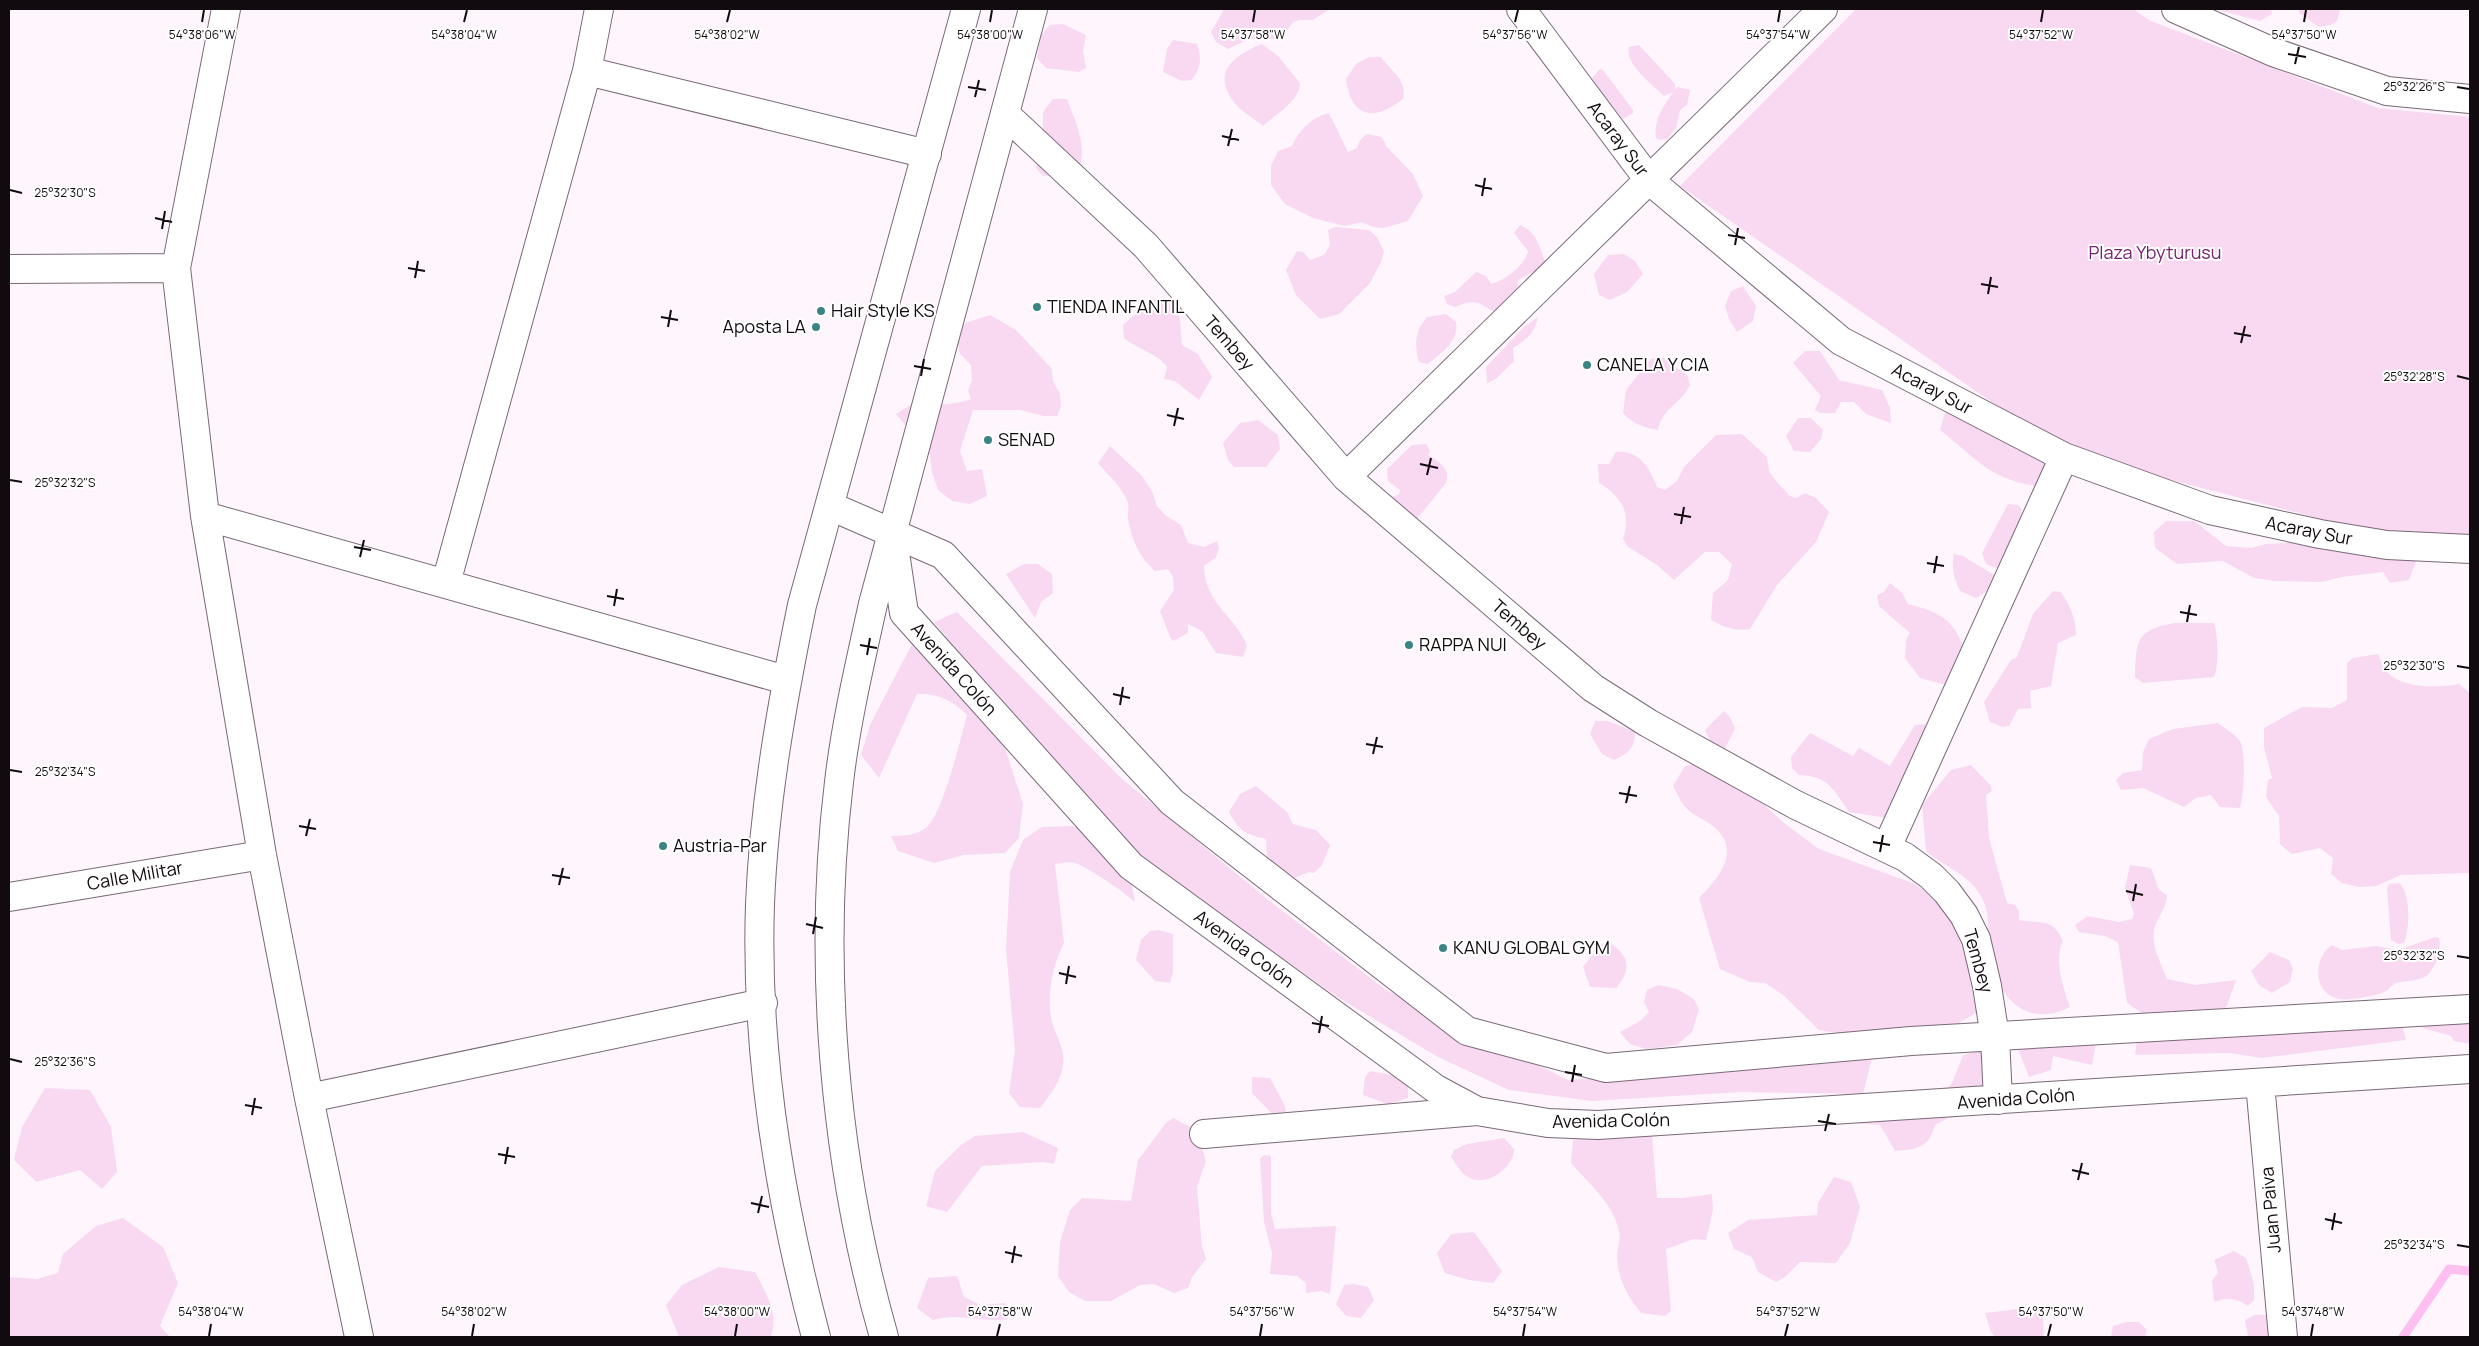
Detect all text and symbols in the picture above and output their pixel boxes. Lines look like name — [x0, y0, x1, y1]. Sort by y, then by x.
text: 54°38'06"W — [169, 26, 236, 43]
text: 54°38'04"W — [431, 26, 498, 43]
text: 54°38'02"W — [694, 26, 761, 43]
text: 54°38'00"W — [957, 26, 1024, 43]
text: 54°37'58"W — [1221, 26, 1286, 43]
text: 54°37'56"W — [1483, 26, 1548, 43]
text: 54°37'54"W — [1746, 26, 1811, 43]
text: 54°37'52"W — [2009, 26, 2074, 43]
text: 54°37'50"W — [2272, 26, 2337, 43]
text: 25°32'26"S — [2383, 78, 2445, 95]
street label: Acaray Sur — [1583, 96, 1655, 181]
text: 25°32'30"S — [34, 184, 96, 201]
park label: Plaza Ybyturusu — [2089, 240, 2222, 264]
place label: TIENDA INFANTIL — [1047, 294, 1185, 318]
place label: Hair Style KS — [831, 298, 935, 322]
marker: TIENDA INFANTIL — [1031, 301, 1043, 313]
marker: Hair Style KS — [815, 305, 827, 317]
street label: Tembey — [1199, 310, 1261, 375]
place label: Aposta LA — [723, 314, 807, 338]
marker: Aposta LA — [810, 321, 822, 333]
place label: CANELA Y CIA — [1597, 352, 1710, 376]
street label: Acaray Sur — [1888, 357, 1978, 420]
marker: CANELA Y CIA — [1581, 359, 1593, 371]
text: 25°32'28"S — [2383, 368, 2445, 385]
place label: SENAD — [998, 427, 1055, 451]
marker: SENAD — [982, 434, 994, 446]
text: 25°32'32"S — [35, 474, 95, 491]
street label: Acaray Sur — [2264, 510, 2355, 550]
street label: Tembey — [1487, 594, 1553, 655]
street label: Avenida Colón — [906, 616, 1003, 720]
place label: RAPPA NUI — [1419, 632, 1507, 656]
marker: RAPPA NUI — [1403, 639, 1415, 651]
text: 25°32'30"S — [2383, 657, 2445, 674]
text: 25°32'34"S — [35, 763, 95, 780]
place label: Austria-Par — [673, 833, 767, 857]
marker: Austria-Par — [657, 840, 669, 852]
street label: Calle Militar — [85, 855, 185, 895]
street label: Avenida Colón — [1190, 904, 1299, 993]
street label: Tembey — [1958, 926, 2000, 996]
place label: KANU GLOBAL GYM — [1453, 935, 1610, 959]
marker: KANU GLOBAL GYM — [1437, 942, 1449, 954]
text: 25°32'32"S — [2384, 947, 2444, 964]
text: 25°32'36"S — [34, 1053, 96, 1070]
street label: Avenida Colón — [1956, 1082, 2076, 1114]
street label: Avenida Colón — [1552, 1107, 1670, 1133]
street label: Juan Paiva — [2254, 1166, 2286, 1254]
text: 25°32'34"S — [2384, 1236, 2444, 1253]
text: 54°38'04"W — [178, 1303, 245, 1320]
text: 54°38'02"W — [441, 1303, 508, 1320]
text: 54°38'00"W — [704, 1303, 771, 1320]
text: 54°37'58"W — [968, 1303, 1033, 1320]
text: 54°37'56"W — [1230, 1303, 1295, 1320]
text: 54°37'54"W — [1493, 1303, 1558, 1320]
text: 54°37'52"W — [1756, 1303, 1821, 1320]
text: 54°37'50"W — [2019, 1303, 2084, 1320]
text: 54°37'48"W — [2281, 1303, 2345, 1320]

